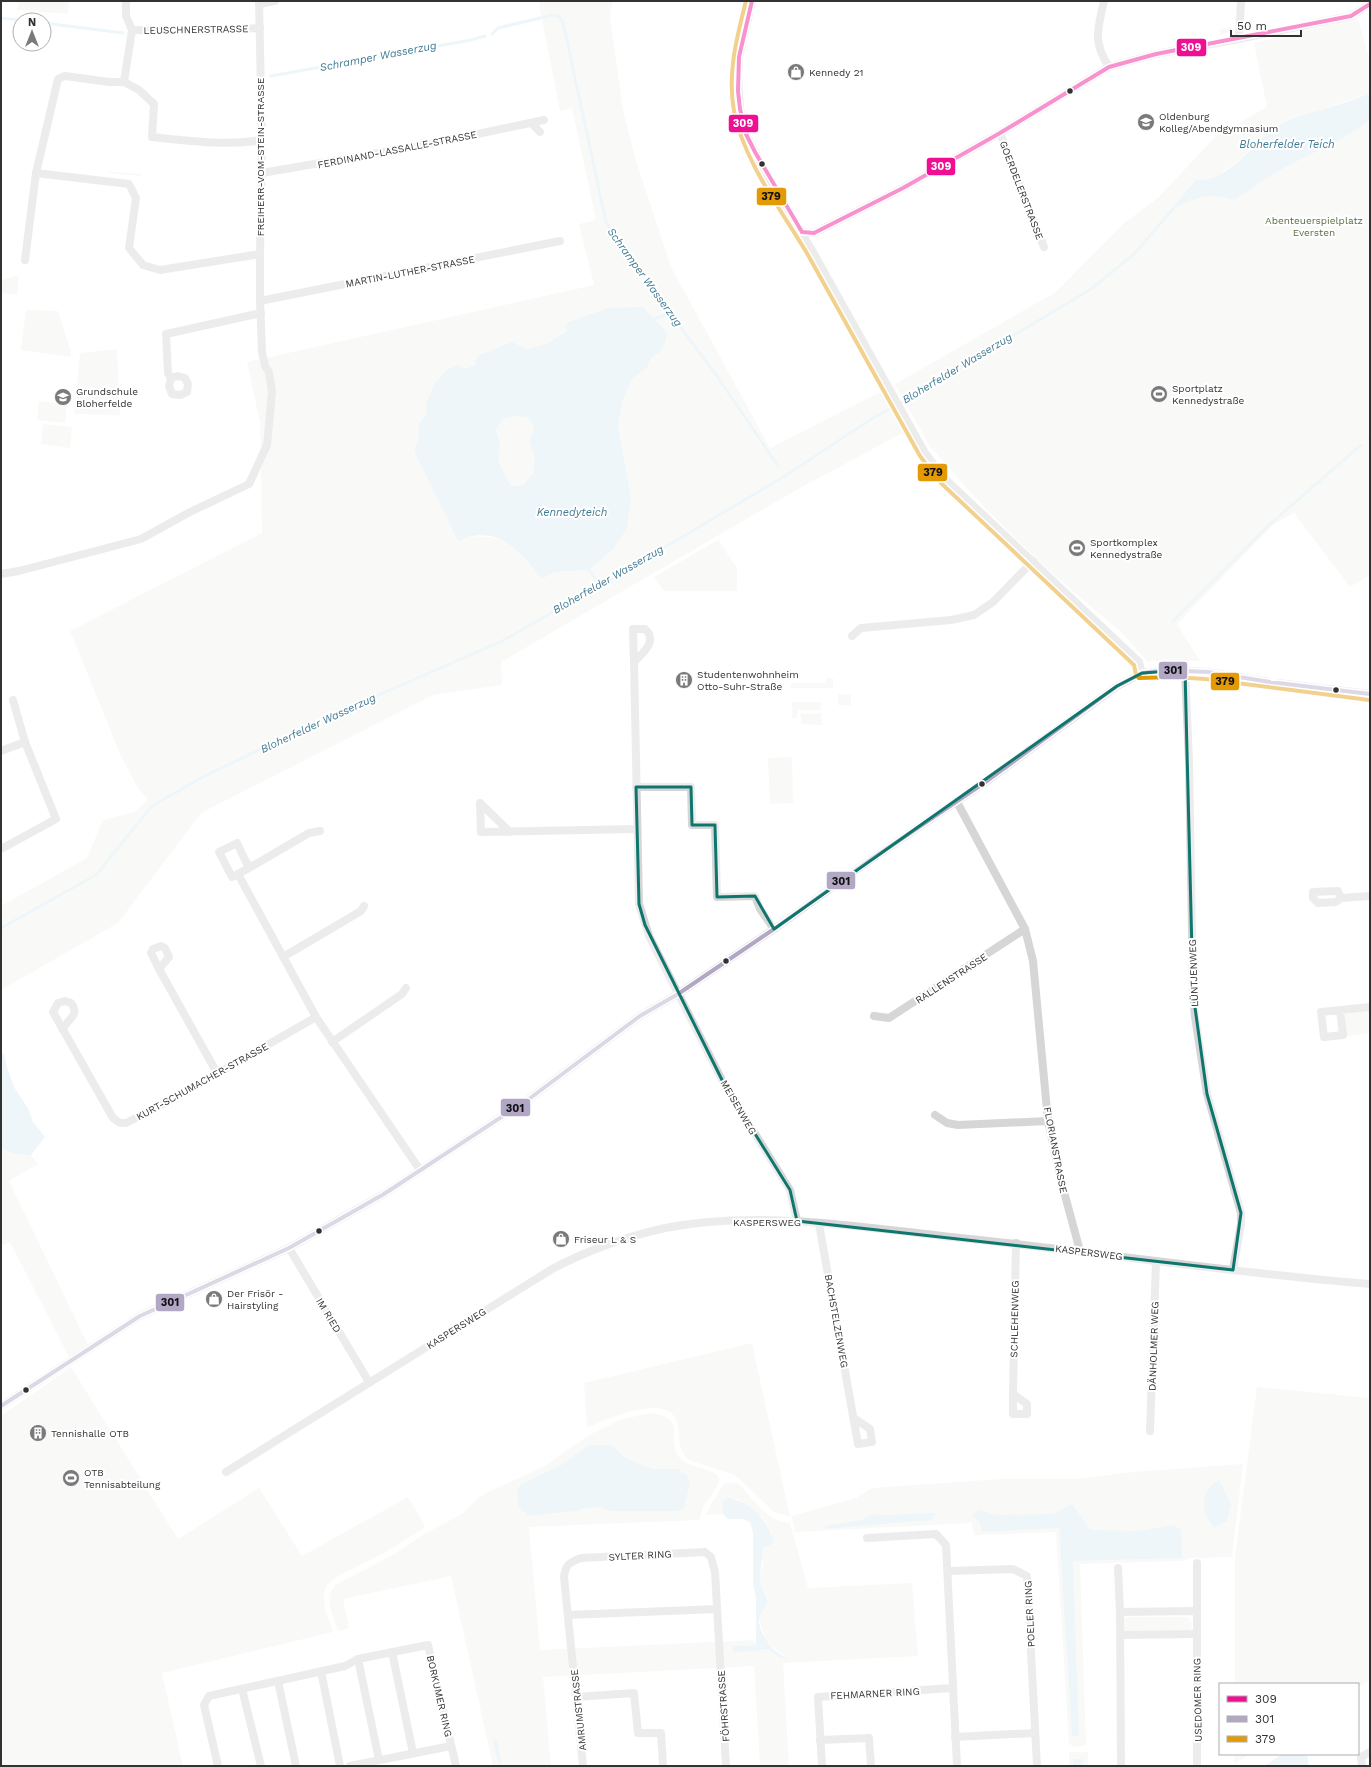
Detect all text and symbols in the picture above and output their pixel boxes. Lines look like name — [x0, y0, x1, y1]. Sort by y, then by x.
north arrow — [12, 12, 52, 52]
scale bar — [1231, 12, 1301, 38]
text: N — [28, 16, 36, 29]
text: 50 m — [1237, 19, 1267, 33]
street label: LEUSCHNERSTRASSE — [143, 23, 249, 36]
line badge: 309 — [1176, 38, 1207, 57]
water label: Schramper Wasserzug — [319, 39, 438, 74]
text: 309 — [1181, 41, 1201, 54]
shop icon: Kennedy 21 — [786, 62, 806, 82]
place label: Kennedy 21 — [809, 67, 863, 78]
street label: FREIHERR-VOM-STEIN-STRASSE — [255, 78, 266, 236]
unlabelled marker — [1065, 86, 1075, 96]
place label: Oldenburg Kolleg/Abendgymnasium — [1159, 111, 1278, 134]
school or university icon: Oldenburg Kolleg/Abendgymnasium — [1136, 112, 1156, 132]
line badge: 309 — [728, 114, 759, 133]
text: 309 — [733, 117, 753, 130]
street label: FERDINAND-LASSALLE-STRASSE — [317, 129, 478, 170]
water label: Bloherfelder Teich — [1239, 138, 1335, 151]
street label: GOERDELERSTRASSE — [998, 139, 1045, 241]
line badge: 309 — [926, 157, 956, 176]
unlabelled marker — [757, 159, 767, 169]
text: 309 — [931, 160, 951, 173]
line badge: 379 — [756, 187, 787, 206]
text: 379 — [761, 190, 781, 203]
park label: Abenteuerspielplatz Eversten — [1265, 215, 1363, 238]
water label: Schramper Wasserzug — [604, 225, 685, 329]
street label: MARTIN-LUTHER-STRASSE — [345, 254, 476, 289]
water label: Bloherfelder Wasserzug — [900, 330, 1015, 406]
place label: Sportplatz Kennedystraße — [1172, 383, 1245, 406]
sports icon: Sportplatz Kennedystraße — [1149, 384, 1169, 404]
place label: Grundschule Bloherfelde — [76, 386, 138, 409]
school or university icon: Grundschule Bloherfelde — [53, 387, 73, 407]
line badge: 379 — [917, 463, 948, 482]
text: 379 — [923, 466, 943, 479]
water label: Kennedyteich — [537, 506, 607, 519]
place label: Sportkomplex Kennedystraße — [1090, 537, 1163, 560]
sports icon: Sportkomplex Kennedystraße — [1067, 538, 1087, 558]
water label: Bloherfelder Wasserzug — [551, 542, 666, 616]
line badge: 301 — [1158, 661, 1188, 680]
text: 301 — [1164, 664, 1182, 677]
place label: Studentenwohnheim Otto-Suhr-Straße — [697, 669, 799, 692]
building icon: Studentenwohnheim Otto-Suhr-Straße — [674, 670, 694, 690]
line badge: 379 — [1210, 672, 1240, 691]
text: 379 — [1215, 675, 1235, 688]
unlabelled marker — [1331, 685, 1341, 695]
water label: Bloherfelder Wasserzug — [259, 691, 378, 756]
unlabelled marker — [977, 779, 987, 789]
line badge: 301 — [826, 871, 856, 890]
text: 301 — [832, 875, 850, 888]
street label: LÜNTJENWEG — [1187, 939, 1200, 1007]
street label: RALLENSTRASSE — [913, 951, 989, 1006]
unlabelled marker — [721, 956, 731, 966]
street label: KURT-SCHUMACHER-STRASSE — [134, 1041, 270, 1122]
street label: MEISENWEG — [719, 1078, 759, 1136]
line badge: 301 — [500, 1098, 531, 1117]
text: 301 — [506, 1102, 524, 1115]
street label: FLORIANSTRASSE — [1042, 1106, 1069, 1194]
street label: KASPERSWEG — [733, 1217, 801, 1228]
unlabelled marker — [314, 1226, 324, 1236]
shop icon: Friseur L & S — [551, 1229, 571, 1249]
place label: Friseur L & S — [574, 1234, 636, 1245]
street label: KASPERSWEG — [1054, 1243, 1123, 1262]
street label: BACHSTELZENWEG — [823, 1274, 850, 1369]
street label: SCHLEHENWEG — [1008, 1280, 1021, 1358]
place label: Der Frisör - Hairstyling — [227, 1288, 283, 1311]
shop icon: Der Frisör - Hairstyling — [204, 1289, 224, 1309]
line badge: 301 — [155, 1293, 185, 1312]
text: 301 — [161, 1296, 179, 1309]
street label: IM RIED — [314, 1296, 343, 1334]
street label: DÄNHOLMER WEG — [1146, 1301, 1161, 1391]
street label: KASPERSWEG — [424, 1306, 488, 1351]
unlabelled marker — [21, 1385, 31, 1395]
building icon: Tennishalle OTB — [28, 1423, 48, 1443]
place label: Tennishalle OTB — [51, 1428, 129, 1439]
place label: OTB Tennisabteilung — [84, 1467, 161, 1490]
sports icon: OTB Tennisabteilung — [61, 1468, 81, 1488]
street label: SYLTER RING — [608, 1548, 672, 1563]
street label: POELER RING — [1022, 1580, 1037, 1648]
street label: BORKUMER RING — [425, 1654, 454, 1738]
street label: USEDOMER RING — [1191, 1658, 1204, 1742]
street label: AMRUMSTRASSE — [569, 1669, 588, 1751]
street label: FÖHRSTRASSE — [716, 1670, 731, 1742]
legend — [1219, 1683, 1359, 1755]
street label: FEHMARNER RING — [830, 1686, 920, 1701]
text: 309 — [1255, 1692, 1277, 1706]
text: 301 — [1255, 1712, 1274, 1726]
text: 379 — [1255, 1732, 1276, 1746]

